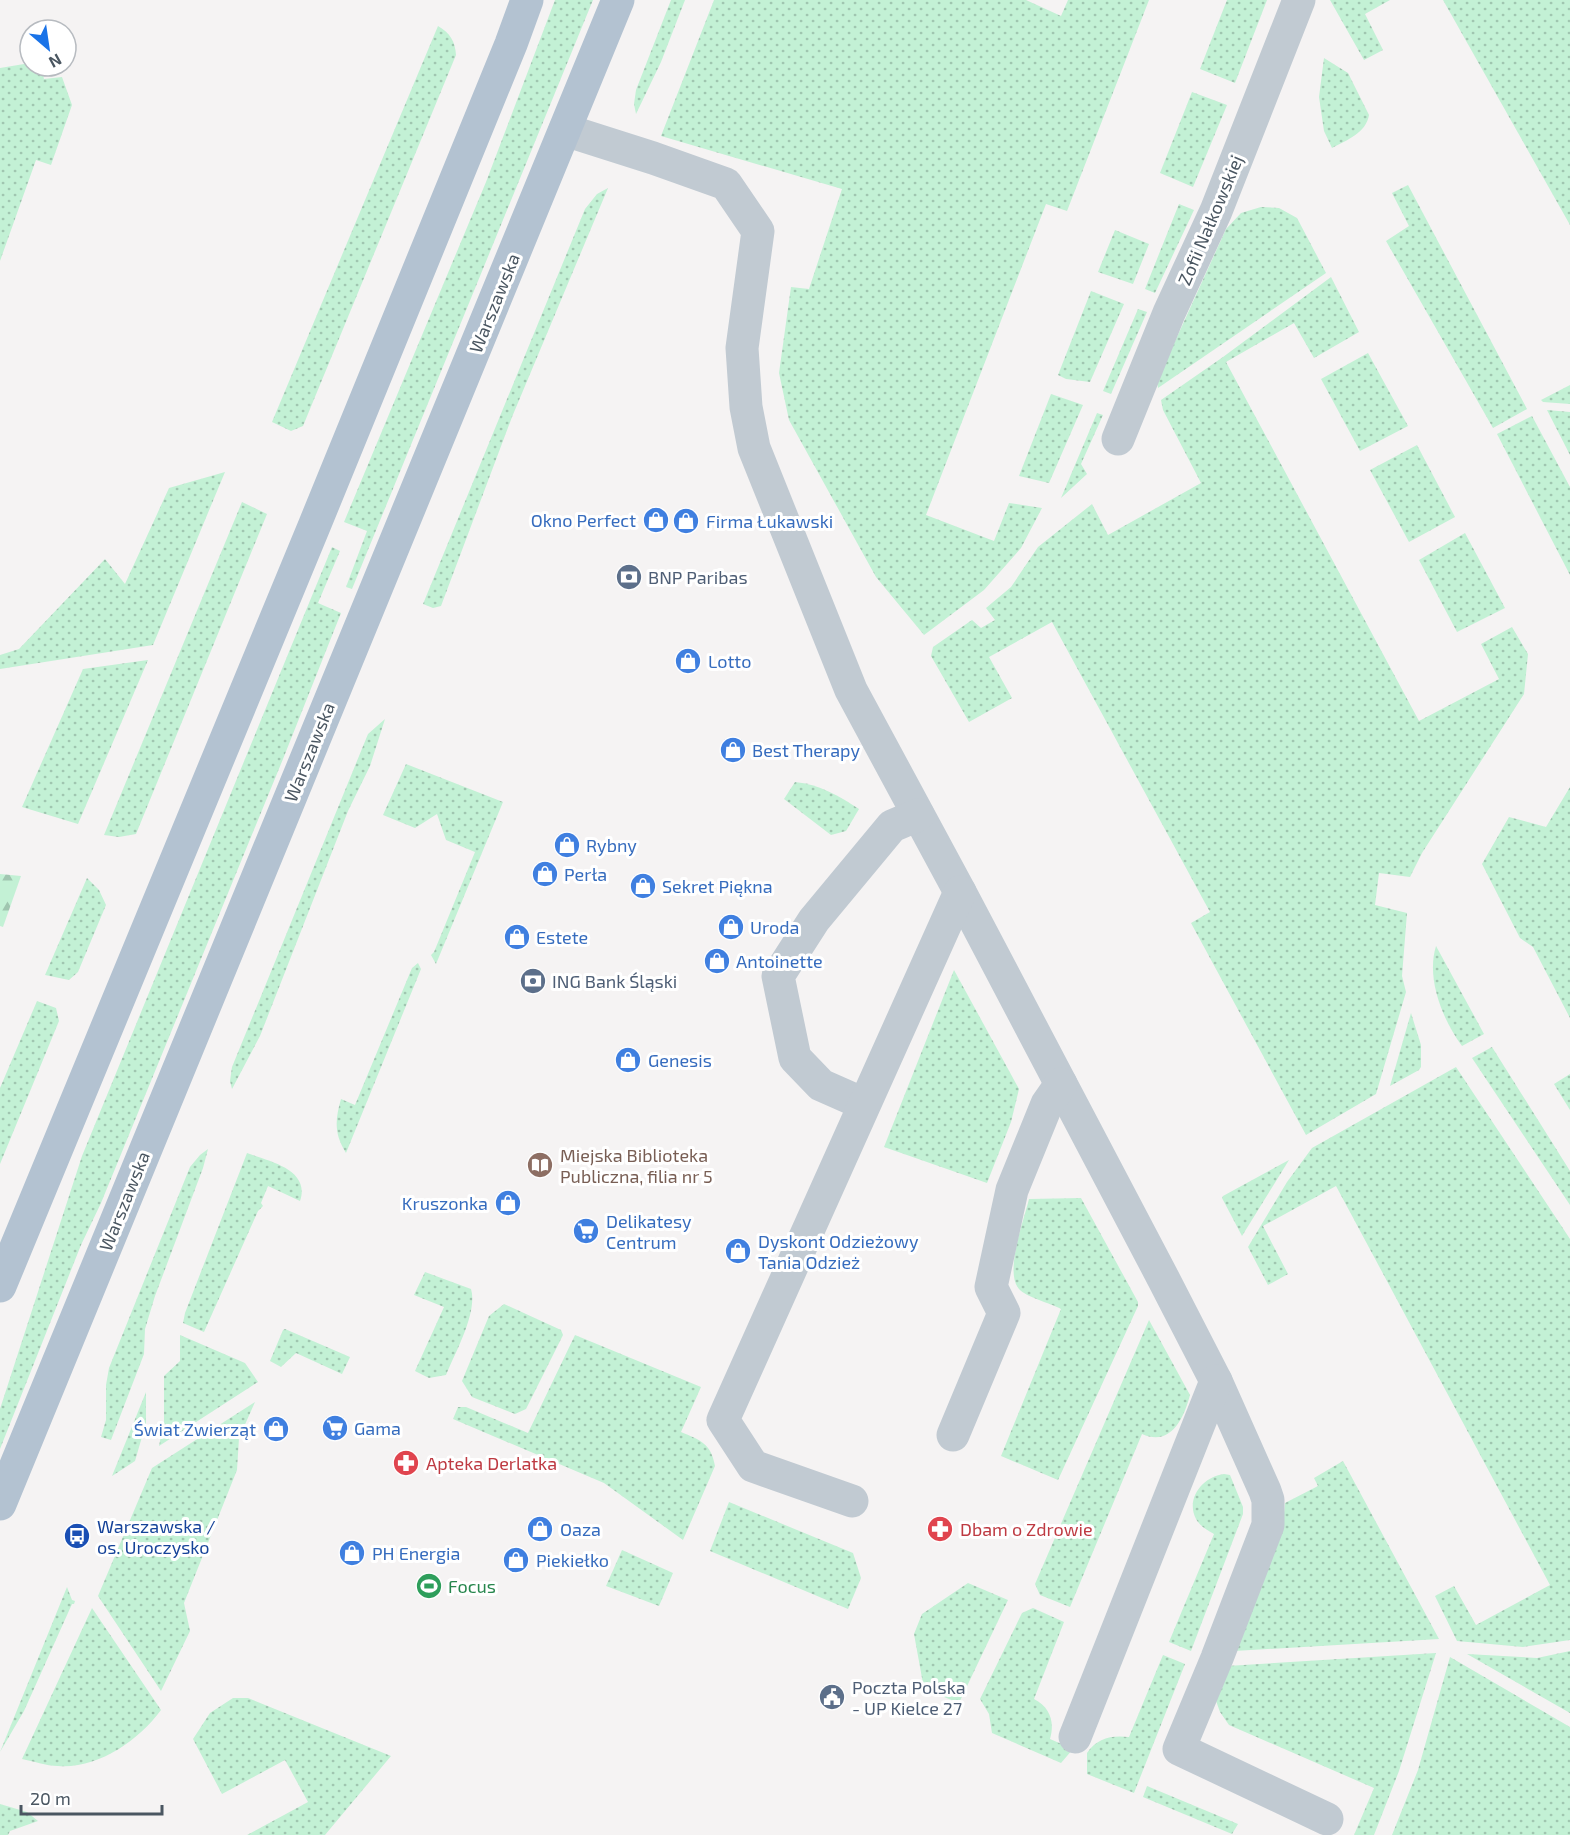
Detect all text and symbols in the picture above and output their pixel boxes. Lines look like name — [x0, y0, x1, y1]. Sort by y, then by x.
north arrow — [18, 18, 78, 78]
text: N — [46, 50, 65, 73]
street label: Zofii Nałkowskiej — [1173, 152, 1247, 288]
street label: Warszawska — [464, 250, 524, 356]
shop icon: Okno Perfect — [641, 505, 671, 535]
shop icon: Firma Łukawski — [671, 506, 701, 536]
place label: Okno Perfect — [531, 509, 636, 531]
place label: Firma Łukawski — [706, 510, 833, 532]
bank icon: BNP Paribas — [614, 562, 644, 592]
place label: BNP Paribas — [648, 566, 748, 588]
shop icon: Lotto — [673, 646, 703, 676]
place label: Lotto — [708, 650, 751, 672]
street label: Warszawska — [279, 699, 339, 805]
shop icon: Best Therapy — [718, 735, 748, 765]
place label: Best Therapy — [752, 739, 860, 761]
shop icon: Rybny — [552, 830, 582, 860]
place label: Rybny — [586, 834, 637, 856]
shop icon: Perła — [530, 859, 560, 889]
place label: Perła — [564, 863, 607, 885]
shop icon: Sekret Piękna — [628, 871, 658, 901]
place label: Sekret Piękna — [662, 875, 773, 897]
shop icon: Uroda — [716, 912, 746, 942]
place label: Uroda — [750, 916, 799, 938]
shop icon: Estete — [502, 922, 532, 952]
place label: Estete — [536, 926, 588, 948]
shop icon: Antoinette — [702, 946, 732, 976]
place label: Antoinette — [736, 950, 823, 972]
bank icon: ING Bank Śląski — [518, 966, 548, 996]
place label: ING Bank Śląski — [552, 970, 677, 992]
shop icon: Genesis — [613, 1045, 643, 1075]
place label: Genesis — [648, 1049, 712, 1071]
place label: Miejska Biblioteka Publiczna, filia nr 5 — [560, 1144, 713, 1187]
street label: Warszawska — [94, 1148, 154, 1254]
library icon: Miejska Biblioteka Publiczna, filia nr 5 — [525, 1150, 555, 1180]
shop icon: Kruszonka — [493, 1188, 523, 1218]
place label: Kruszonka — [402, 1192, 488, 1214]
place label: Delikatesy Centrum — [606, 1210, 692, 1253]
supermarket icon: Delikatesy Centrum — [571, 1216, 601, 1246]
place label: Dyskont Odzieżowy Tania Odzież — [758, 1230, 919, 1273]
shop icon: Dyskont Odzieżowy Tania Odzież — [723, 1236, 753, 1266]
supermarket icon: Gama — [320, 1413, 350, 1443]
shop icon: Świat Zwierząt — [261, 1414, 291, 1444]
place label: Gama — [354, 1417, 401, 1439]
place label: Świat Zwierząt — [134, 1418, 256, 1440]
pharmacy icon: Apteka Derlatka — [391, 1448, 421, 1478]
place label: Apteka Derlatka — [426, 1452, 557, 1474]
shop icon: Oaza — [525, 1514, 555, 1544]
pharmacy icon: Dbam o Zdrowie — [925, 1514, 955, 1544]
place label: Warszawska / os. Uroczysko — [97, 1515, 216, 1558]
place label: Oaza — [560, 1518, 601, 1540]
place label: Dbam o Zdrowie — [960, 1518, 1093, 1540]
bus stop icon: Warszawska / os. Uroczysko — [62, 1521, 92, 1551]
shop icon: PH Energia — [337, 1538, 367, 1568]
place label: PH Energia — [372, 1542, 460, 1564]
shop icon: Piekiełko — [501, 1545, 531, 1575]
place label: Piekiełko — [536, 1549, 609, 1571]
sports icon: Focus — [414, 1571, 444, 1601]
place label: Focus — [448, 1575, 496, 1597]
place label: Poczta Polska - UP Kielce 27 — [852, 1676, 966, 1719]
public building icon: Poczta Polska - UP Kielce 27 — [817, 1682, 847, 1712]
scale bar — [21, 1778, 162, 1816]
text: 20 m — [30, 1787, 71, 1809]

